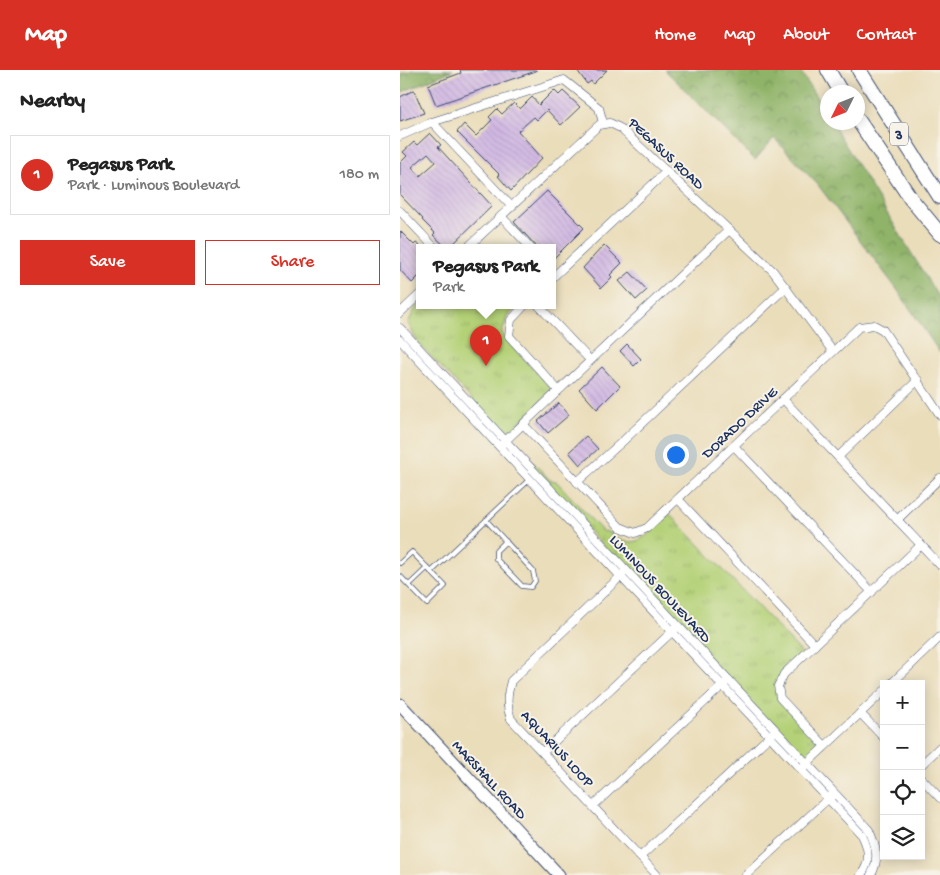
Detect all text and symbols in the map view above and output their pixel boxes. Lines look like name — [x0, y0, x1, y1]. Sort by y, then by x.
text: Map — [25, 21, 67, 50]
text: Home — [654, 25, 696, 46]
text: Map — [724, 25, 755, 46]
text: About — [783, 25, 829, 46]
text: Contact — [857, 25, 915, 46]
north arrow — [820, 85, 865, 130]
text: Nearby — [20, 90, 85, 115]
street label: PEGASUS ROAD — [623, 114, 708, 194]
road number: 3 — [890, 122, 908, 146]
text: Pegasus Park — [68, 154, 173, 177]
text: 1 — [34, 166, 40, 185]
text: 180 m — [340, 166, 379, 185]
text: Park · Luminous Boulevard — [68, 177, 239, 196]
button: Save — [20, 240, 195, 285]
button: Share — [205, 240, 380, 285]
popup — [416, 244, 556, 309]
text: Pegasus Park — [433, 256, 539, 279]
text: Park — [433, 279, 464, 298]
pin: 1 — [470, 325, 502, 366]
street label: DORADO DRIVE — [698, 383, 782, 464]
your location — [663, 442, 689, 468]
street label: LUMINOUS BOULEVARD — [605, 532, 714, 647]
map controls — [880, 680, 925, 860]
button: + — [880, 680, 925, 725]
street label: AQUARIUS LOOP — [516, 707, 597, 792]
button: − — [880, 725, 925, 770]
street label: MARSHALL ROAD — [447, 737, 530, 824]
button: locate — [880, 770, 925, 815]
button: layers — [880, 815, 925, 860]

